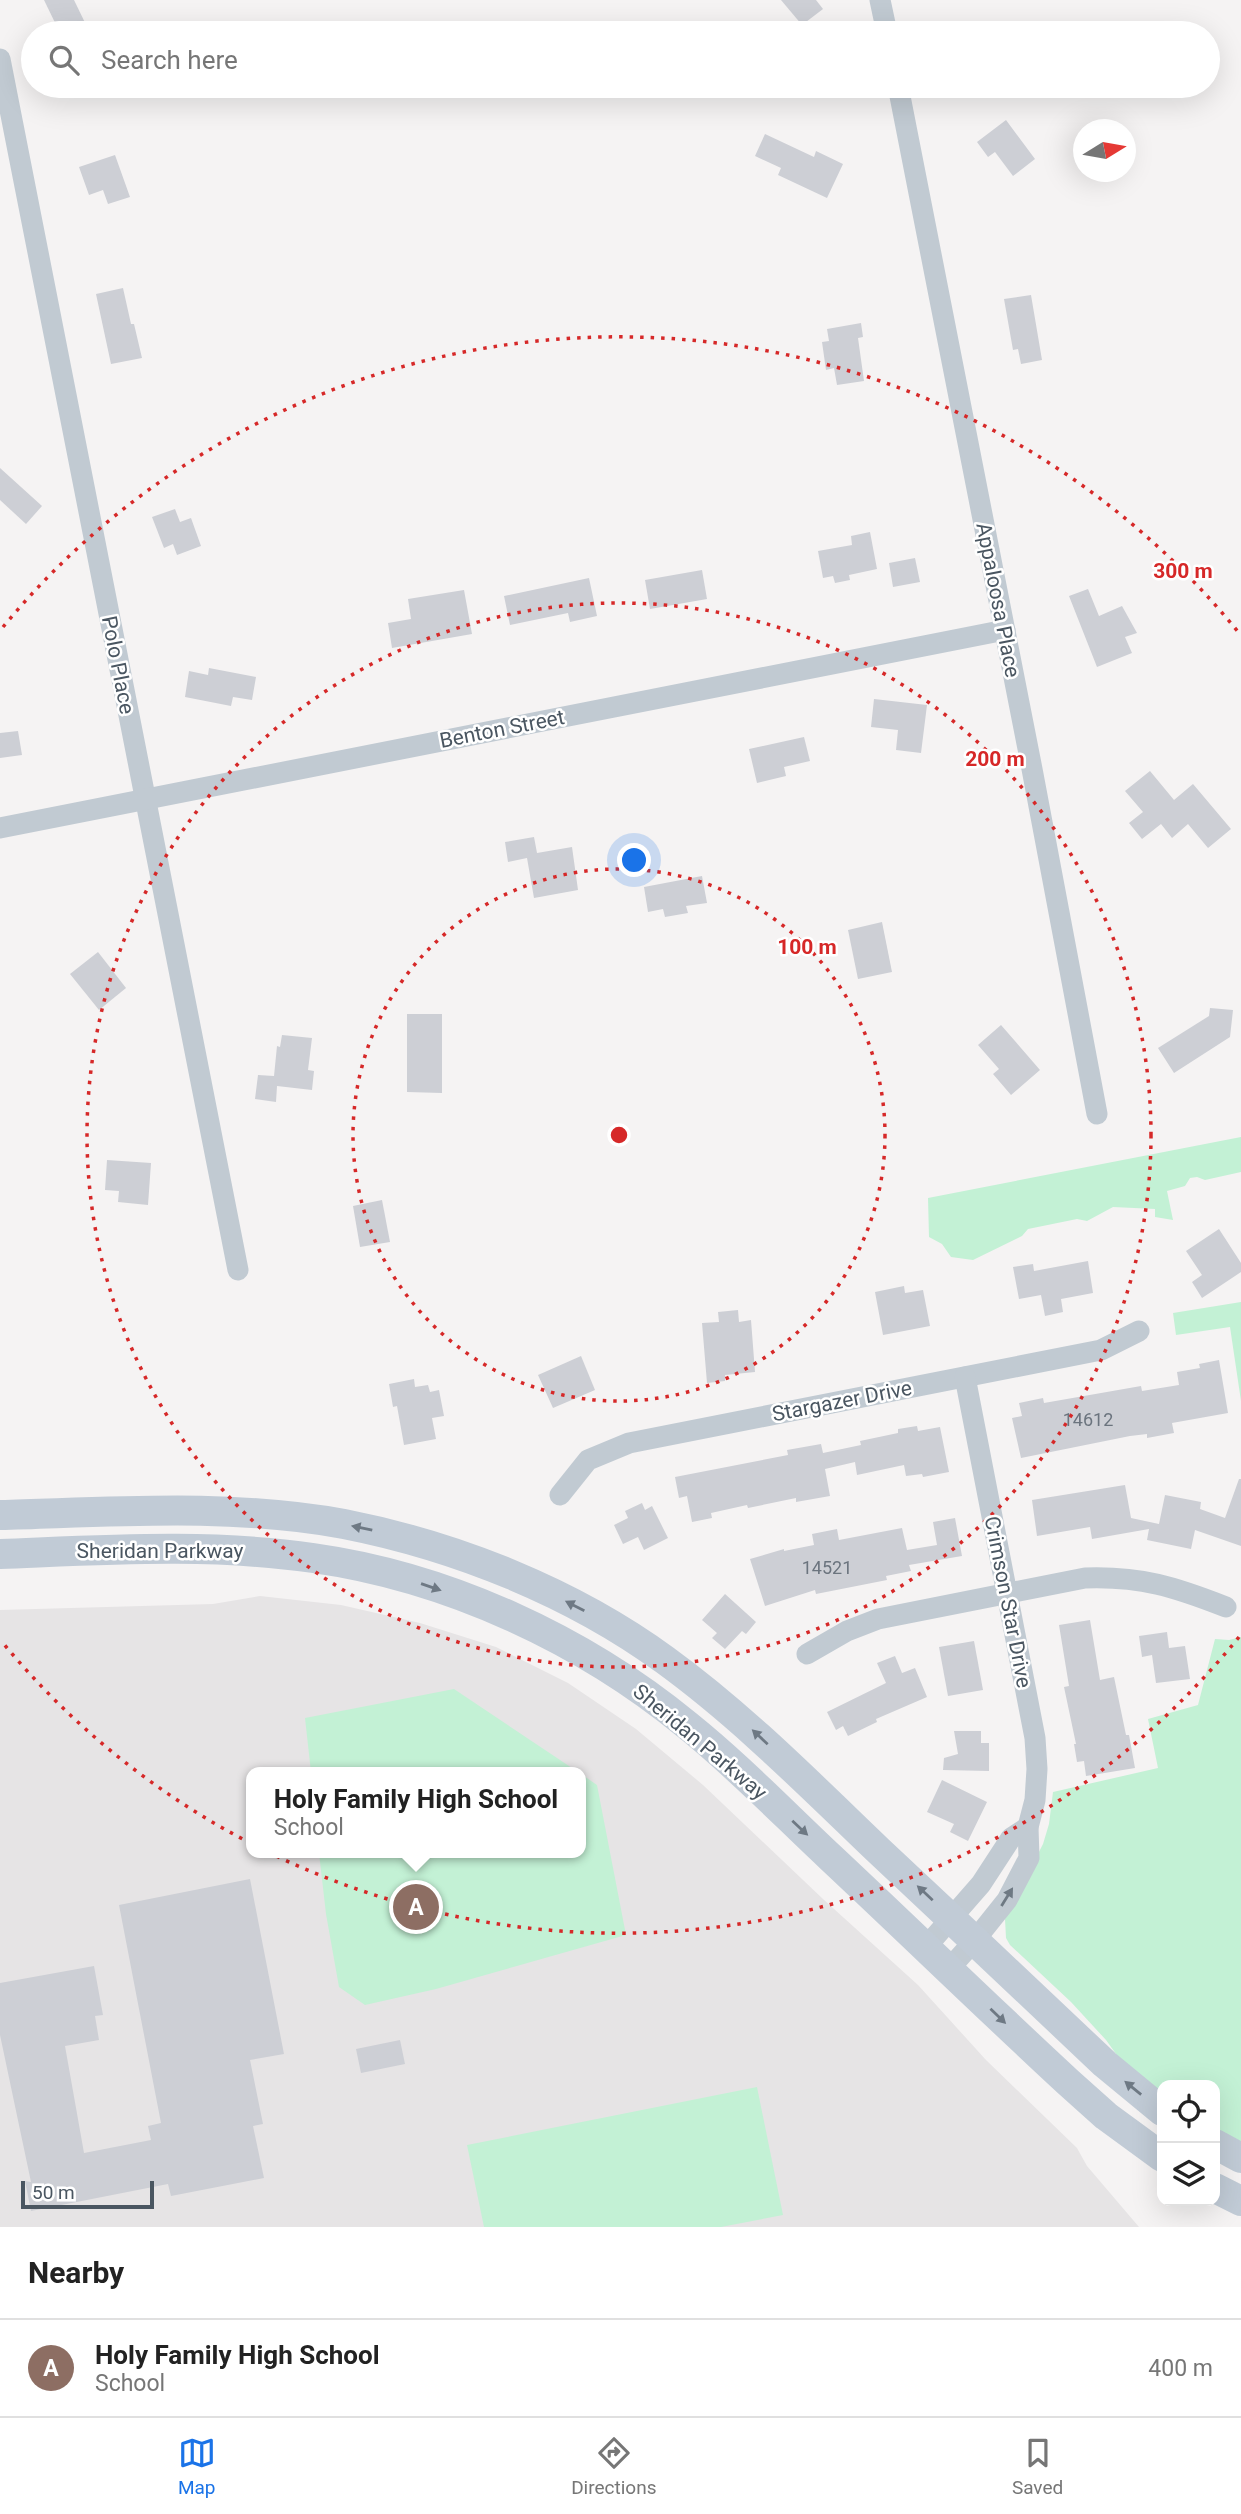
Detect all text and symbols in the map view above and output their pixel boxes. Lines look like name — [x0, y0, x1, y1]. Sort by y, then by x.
search box — [21, 21, 1220, 98]
icon: search — [45, 41, 83, 79]
text: Search here — [101, 45, 238, 75]
north arrow — [1073, 119, 1136, 182]
street label: Appaloosa Place — [971, 521, 1025, 679]
text: 300 m — [1153, 559, 1213, 583]
street label: Polo Place — [97, 614, 139, 716]
street label: Benton Street — [438, 705, 567, 753]
text: 200 m — [965, 747, 1025, 771]
your location — [617, 843, 651, 877]
text: 100 m — [777, 935, 837, 959]
centre of rings — [607, 1123, 631, 1147]
street label: Stargazer Drive — [770, 1376, 914, 1426]
house number: 14612 — [1063, 1409, 1113, 1430]
street label: Crimson Star Drive — [980, 1514, 1036, 1690]
one-way arrow — [351, 1523, 373, 1534]
street label: Sheridan Parkway — [77, 1539, 243, 1563]
house number: 14521 — [802, 1557, 852, 1578]
one-way arrow — [421, 1582, 442, 1593]
one-way arrow — [565, 1600, 585, 1611]
street label: Sheridan Parkway — [628, 1679, 772, 1805]
one-way arrow — [752, 1730, 769, 1746]
popup — [246, 1767, 586, 1858]
text: Holy Family High School — [274, 1784, 558, 1814]
text: School — [274, 1814, 344, 1841]
one-way arrow — [791, 1820, 809, 1836]
pin: A — [393, 1881, 439, 1933]
one-way arrow — [917, 1886, 934, 1902]
one-way arrow — [1000, 1888, 1013, 1907]
one-way arrow — [989, 2007, 1006, 2023]
map controls — [1157, 2080, 1220, 2206]
button: locate — [1157, 2080, 1220, 2143]
one-way arrow — [1124, 2081, 1141, 2096]
button: layers — [1157, 2143, 1220, 2206]
scale bar — [21, 2178, 154, 2210]
text: 50 m — [32, 2181, 75, 2204]
text: Nearby — [28, 2255, 124, 2290]
text: Holy Family High School — [95, 2340, 380, 2370]
text: A — [43, 2355, 59, 2382]
text: 400 m — [1148, 2355, 1213, 2382]
text: School — [95, 2370, 165, 2397]
tab: Map — [178, 2434, 216, 2499]
tab: Directions — [571, 2434, 656, 2499]
tab: Saved — [1012, 2434, 1063, 2499]

